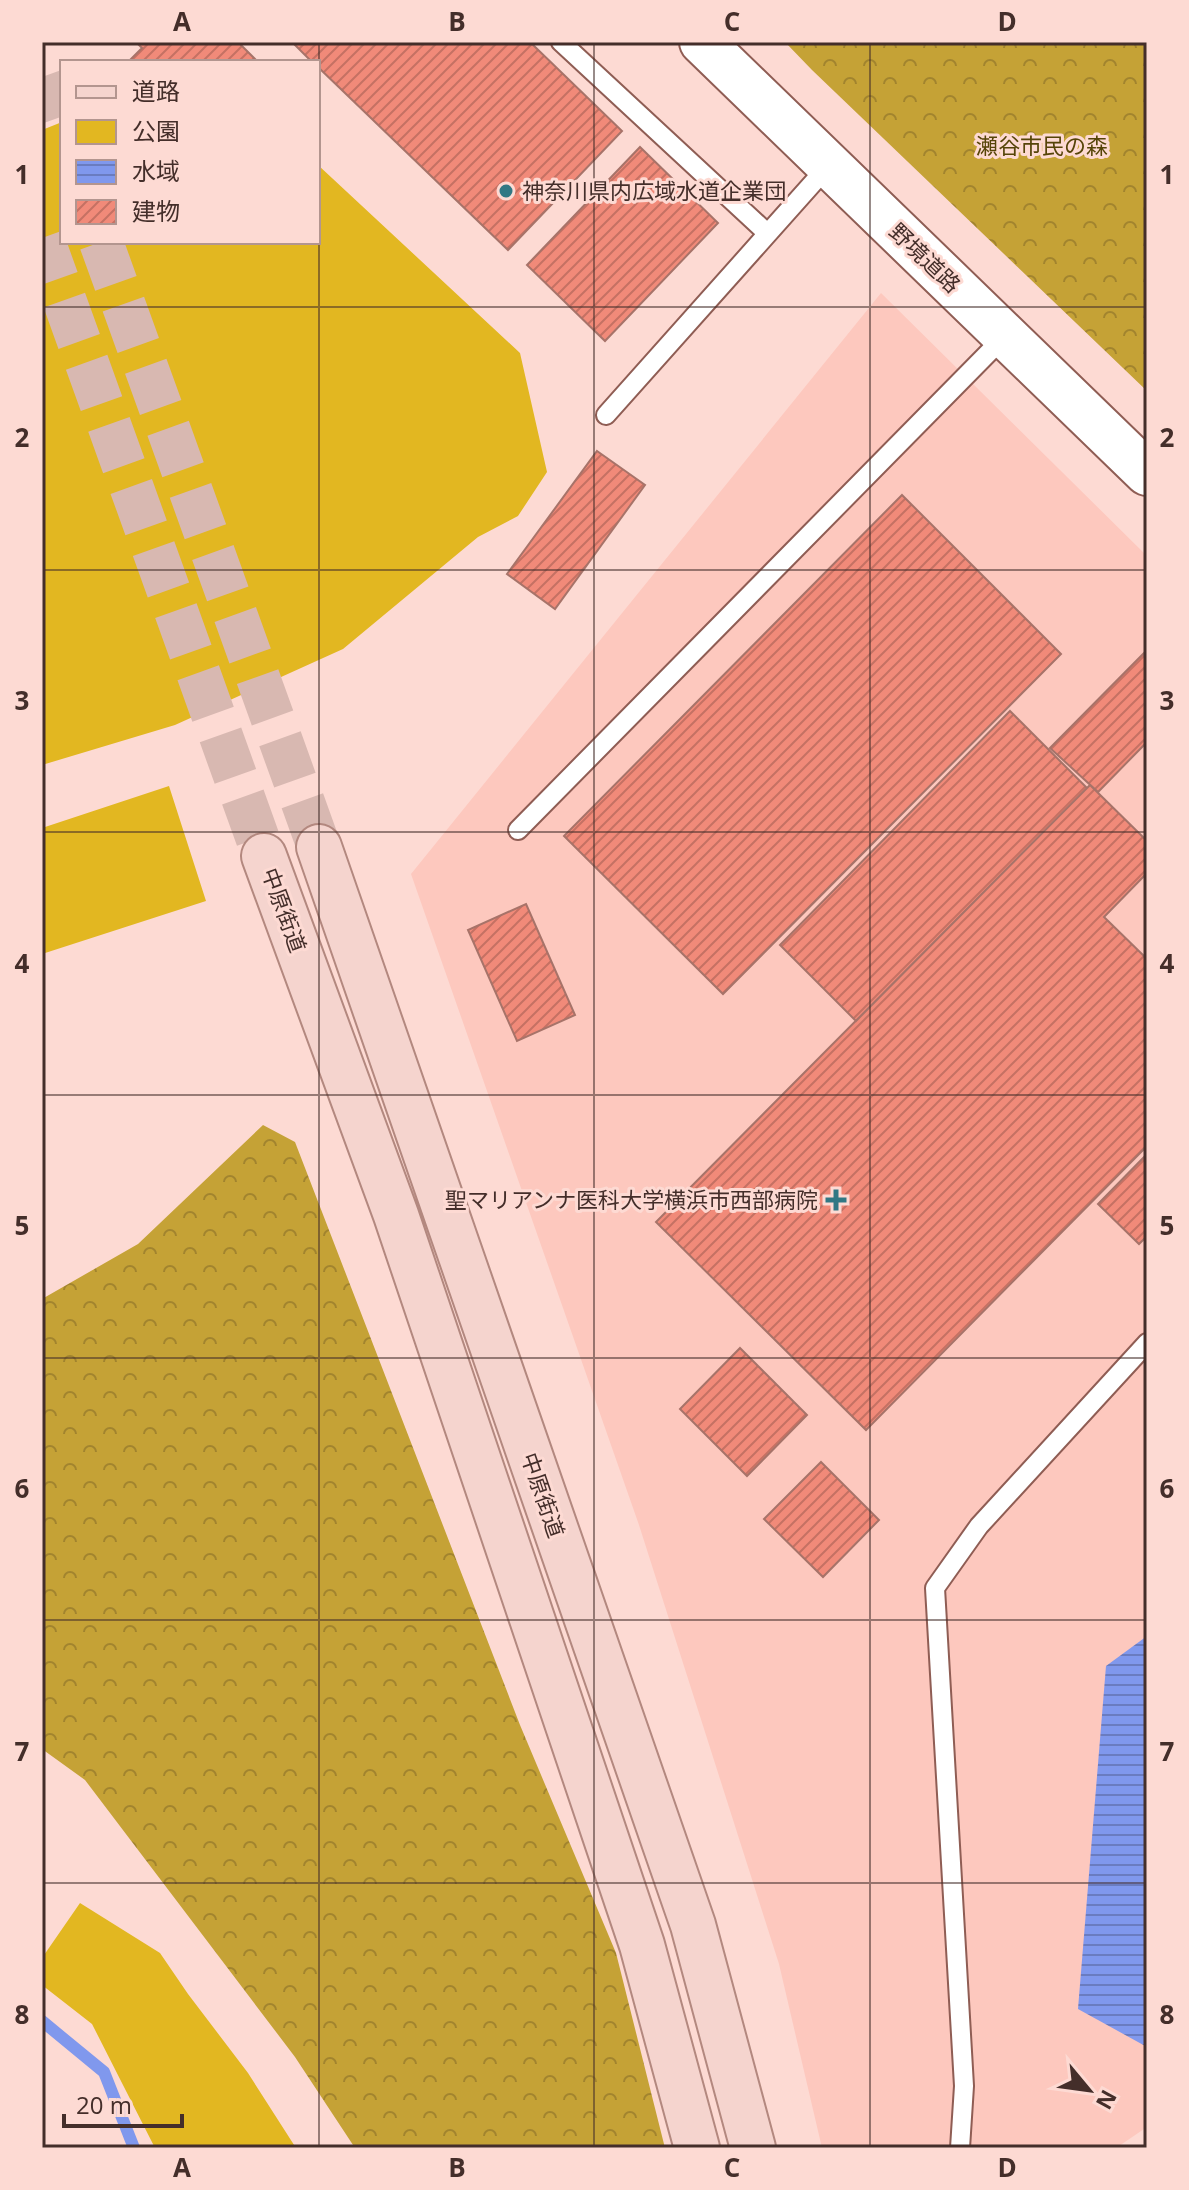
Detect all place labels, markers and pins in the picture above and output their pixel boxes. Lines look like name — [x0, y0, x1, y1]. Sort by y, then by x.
place label: 神奈川県内広域水道企業団 — [522, 175, 786, 205]
marker: 神奈川県内広域水道企業団 — [497, 182, 515, 200]
place label: 聖マリアンナ医科大学横浜市西部病院 — [445, 1184, 818, 1214]
marker: 聖マリアンナ医科大学横浜市西部病院 — [825, 1189, 847, 1211]

